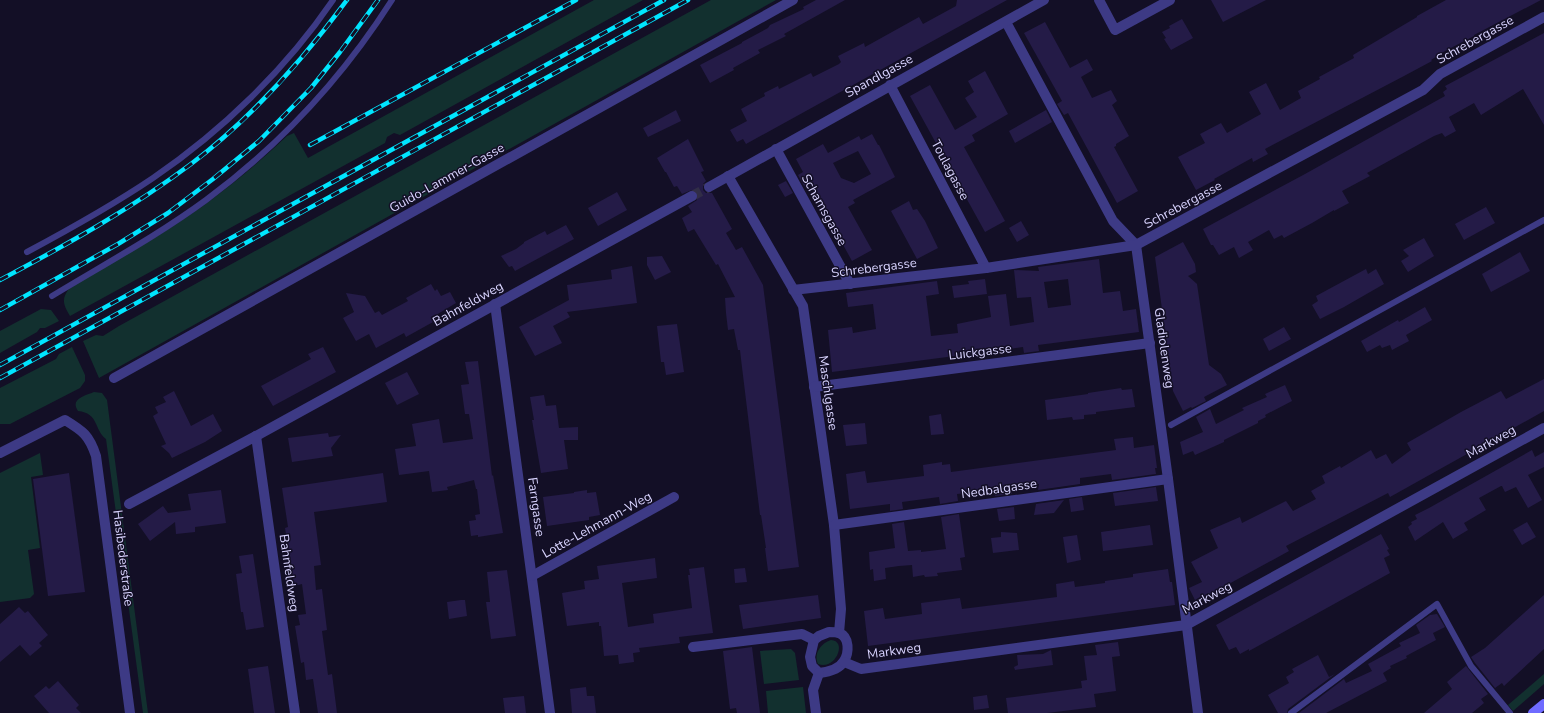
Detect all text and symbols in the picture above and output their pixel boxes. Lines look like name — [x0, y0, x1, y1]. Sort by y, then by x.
street label: Schrebergasse — [1433, 11, 1517, 69]
street label: Spandlgasse — [842, 50, 916, 102]
street label: Toulagasse — [927, 137, 973, 203]
street label: Guido-Lammer-Gasse — [386, 139, 508, 217]
street label: Schamsgasse — [797, 171, 851, 249]
street label: Schrebergasse — [1141, 177, 1225, 233]
street label: Schrebergasse — [830, 254, 918, 282]
street label: Bahnfeldweg — [429, 277, 507, 331]
street label: Gladiolenweg — [1149, 306, 1179, 390]
street label: Luickgasse — [947, 339, 1013, 365]
street label: Maschlgasse — [814, 354, 842, 432]
street label: Markweg — [1463, 421, 1519, 463]
street label: Nedbalgasse — [960, 475, 1038, 503]
street label: Farngasse — [523, 476, 549, 538]
street label: Lotte-Lehmann-Weg — [539, 487, 655, 563]
street label: Hasibederstraße — [108, 509, 138, 607]
street label: Bahnfeldweg — [275, 533, 303, 613]
street label: Markweg — [1179, 577, 1235, 619]
street label: Markweg — [866, 638, 922, 664]

